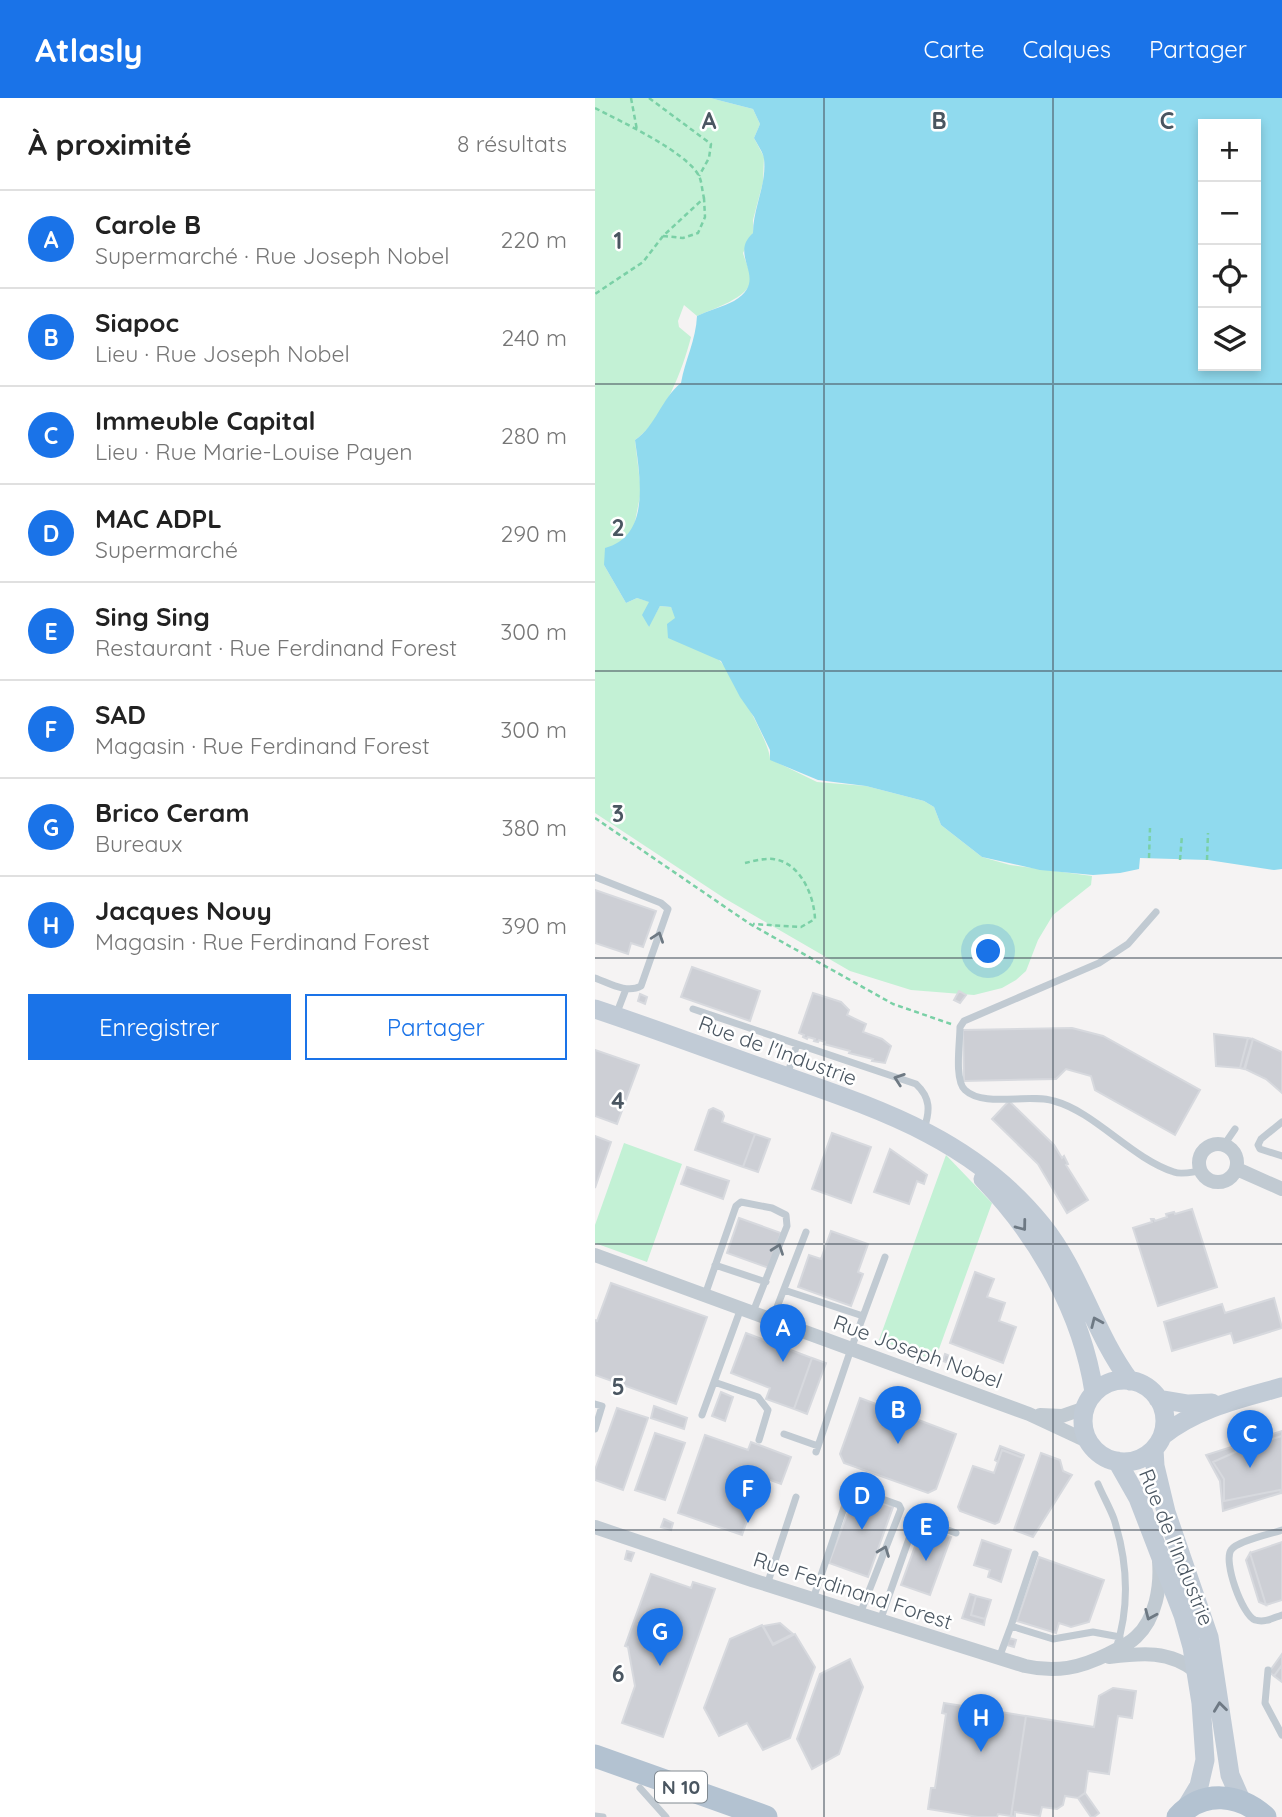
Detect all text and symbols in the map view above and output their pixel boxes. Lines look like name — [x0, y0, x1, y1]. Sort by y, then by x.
text: Atlasly — [35, 29, 143, 70]
text: Carte — [923, 34, 985, 64]
text: Calques — [1023, 34, 1111, 64]
text: Partager — [1149, 34, 1247, 64]
text: A — [702, 106, 717, 135]
text: B — [931, 106, 947, 135]
text: C — [1160, 106, 1174, 135]
map controls — [1198, 119, 1261, 371]
button: + — [1198, 119, 1261, 182]
text: À proximité — [28, 125, 192, 163]
text: 8 résultats — [457, 129, 567, 158]
button: − — [1198, 182, 1261, 245]
text: Carole B — [95, 208, 201, 241]
text: A — [44, 225, 58, 254]
text: 220 m — [501, 225, 567, 254]
text: 1 — [614, 226, 622, 255]
text: Supermarché · Rue Joseph Nobel — [95, 241, 450, 270]
button: locate — [1198, 245, 1261, 308]
text: Siapoc — [95, 306, 179, 339]
button: layers — [1198, 308, 1261, 371]
text: B — [43, 323, 59, 352]
text: 240 m — [502, 323, 567, 352]
text: Lieu · Rue Joseph Nobel — [95, 339, 350, 368]
text: Immeuble Capital — [95, 404, 315, 437]
text: C — [44, 421, 58, 450]
text: 280 m — [501, 421, 567, 450]
text: Lieu · Rue Marie-Louise Payen — [95, 437, 413, 466]
text: MAC ADPL — [95, 502, 222, 535]
text: 2 — [611, 513, 625, 542]
text: D — [43, 519, 59, 548]
text: 290 m — [500, 519, 567, 548]
text: Supermarché — [95, 535, 238, 564]
text: Sing Sing — [95, 600, 210, 633]
text: E — [44, 617, 58, 646]
text: 300 m — [500, 617, 567, 646]
text: Restaurant · Rue Ferdinand Forest — [95, 633, 457, 662]
text: SAD — [95, 698, 146, 731]
text: F — [45, 715, 57, 744]
text: 300 m — [500, 715, 567, 744]
text: Magasin · Rue Ferdinand Forest — [95, 731, 430, 760]
text: Brico Ceram — [95, 796, 249, 829]
text: 3 — [612, 799, 624, 828]
text: G — [43, 813, 59, 842]
text: 380 m — [502, 813, 567, 842]
text: Bureaux — [95, 829, 182, 858]
text: Jacques Nouy — [95, 894, 272, 927]
text: H — [43, 911, 59, 940]
text: 390 m — [501, 911, 567, 940]
text: Magasin · Rue Ferdinand Forest — [95, 927, 430, 956]
one-way arrow — [650, 931, 664, 944]
your location — [971, 934, 1005, 968]
button: Enregistrer — [28, 994, 291, 1060]
button: Partager — [305, 994, 567, 1060]
street label: Rue de l'Industrie — [695, 1009, 861, 1091]
one-way arrow — [894, 1073, 906, 1087]
text: 4 — [611, 1086, 625, 1115]
one-way arrow — [1013, 1218, 1026, 1230]
one-way arrow — [770, 1244, 784, 1256]
pin: A — [760, 1304, 806, 1362]
street label: Rue Joseph Nobel — [830, 1308, 1006, 1394]
one-way arrow — [1090, 1317, 1104, 1329]
text: 5 — [611, 1372, 625, 1401]
pin: B — [875, 1386, 921, 1444]
pin: C — [1227, 1410, 1273, 1468]
pin: F — [725, 1465, 771, 1523]
street label: Rue de l'Industrie — [1134, 1465, 1220, 1629]
pin: D — [839, 1472, 885, 1530]
pin: E — [903, 1503, 949, 1561]
one-way arrow — [876, 1545, 890, 1557]
street label: Rue Ferdinand Forest — [750, 1546, 956, 1634]
pin: G — [637, 1608, 683, 1666]
one-way arrow — [1144, 1608, 1158, 1620]
text: 6 — [612, 1659, 624, 1688]
pin: H — [958, 1694, 1004, 1752]
one-way arrow — [1213, 1701, 1228, 1713]
road number: N 10 — [655, 1772, 707, 1802]

